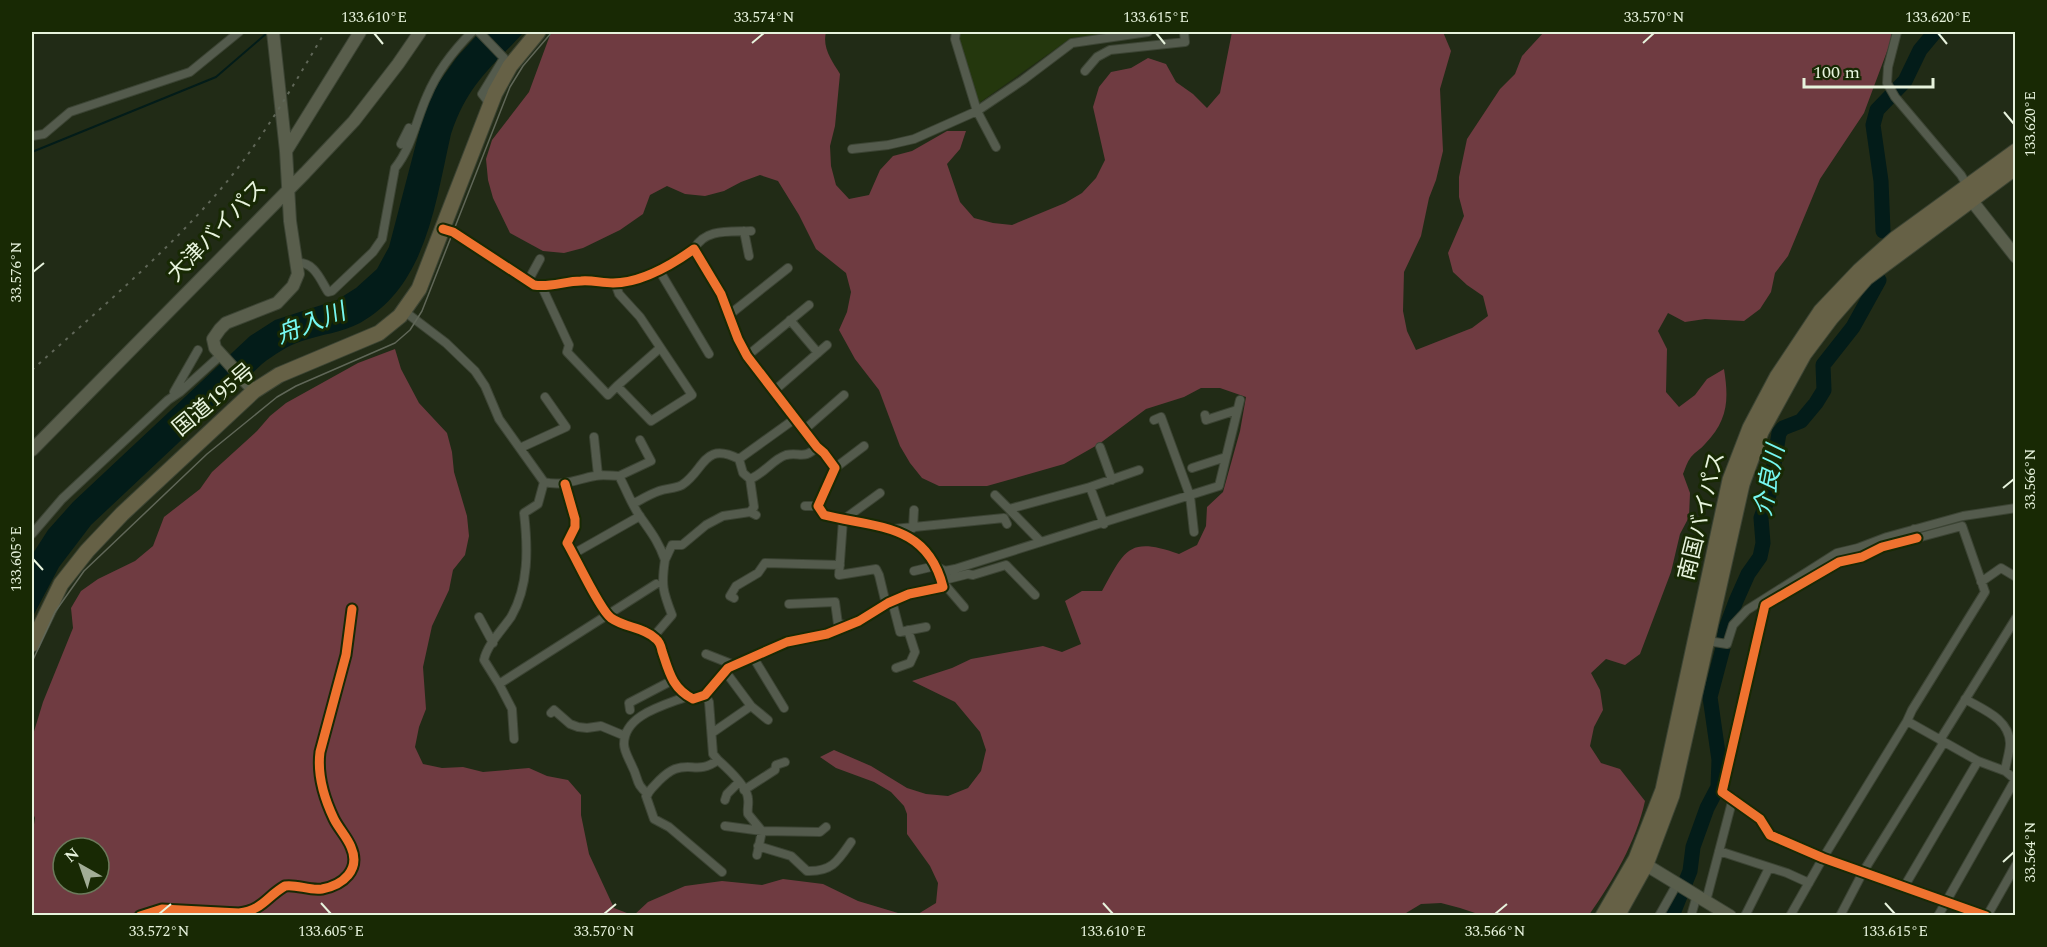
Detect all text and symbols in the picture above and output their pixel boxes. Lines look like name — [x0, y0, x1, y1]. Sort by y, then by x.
text: 133.610°E — [341, 6, 407, 29]
text: 33.574°N — [734, 6, 794, 29]
text: 133.615°E — [1123, 6, 1189, 29]
text: 33.570°N — [1624, 6, 1684, 29]
text: 133.620°E — [1905, 6, 1971, 29]
scale bar — [1804, 51, 1933, 89]
text: 100 m — [1813, 59, 1860, 86]
text: 133.620°E — [2019, 91, 2042, 157]
street label: 大津バイパス — [159, 172, 275, 290]
text: 33.576°N — [5, 242, 28, 302]
water label: 舟入川 — [271, 293, 354, 354]
street label: 国道195号 — [165, 356, 263, 444]
water label: 介良川 — [1745, 439, 1795, 520]
street label: 南国バイパス — [1670, 448, 1734, 584]
text: 33.566°N — [2019, 449, 2042, 509]
text: 133.605°E — [5, 526, 28, 592]
text: 33.564°N — [2019, 822, 2042, 882]
north arrow — [51, 836, 111, 896]
text: N — [59, 842, 85, 869]
text: 33.572°N — [129, 920, 189, 943]
text: 133.605°E — [298, 920, 364, 943]
text: 33.570°N — [574, 920, 634, 943]
text: 133.610°E — [1080, 920, 1146, 943]
text: 33.566°N — [1465, 920, 1525, 943]
text: 133.615°E — [1862, 920, 1928, 943]

